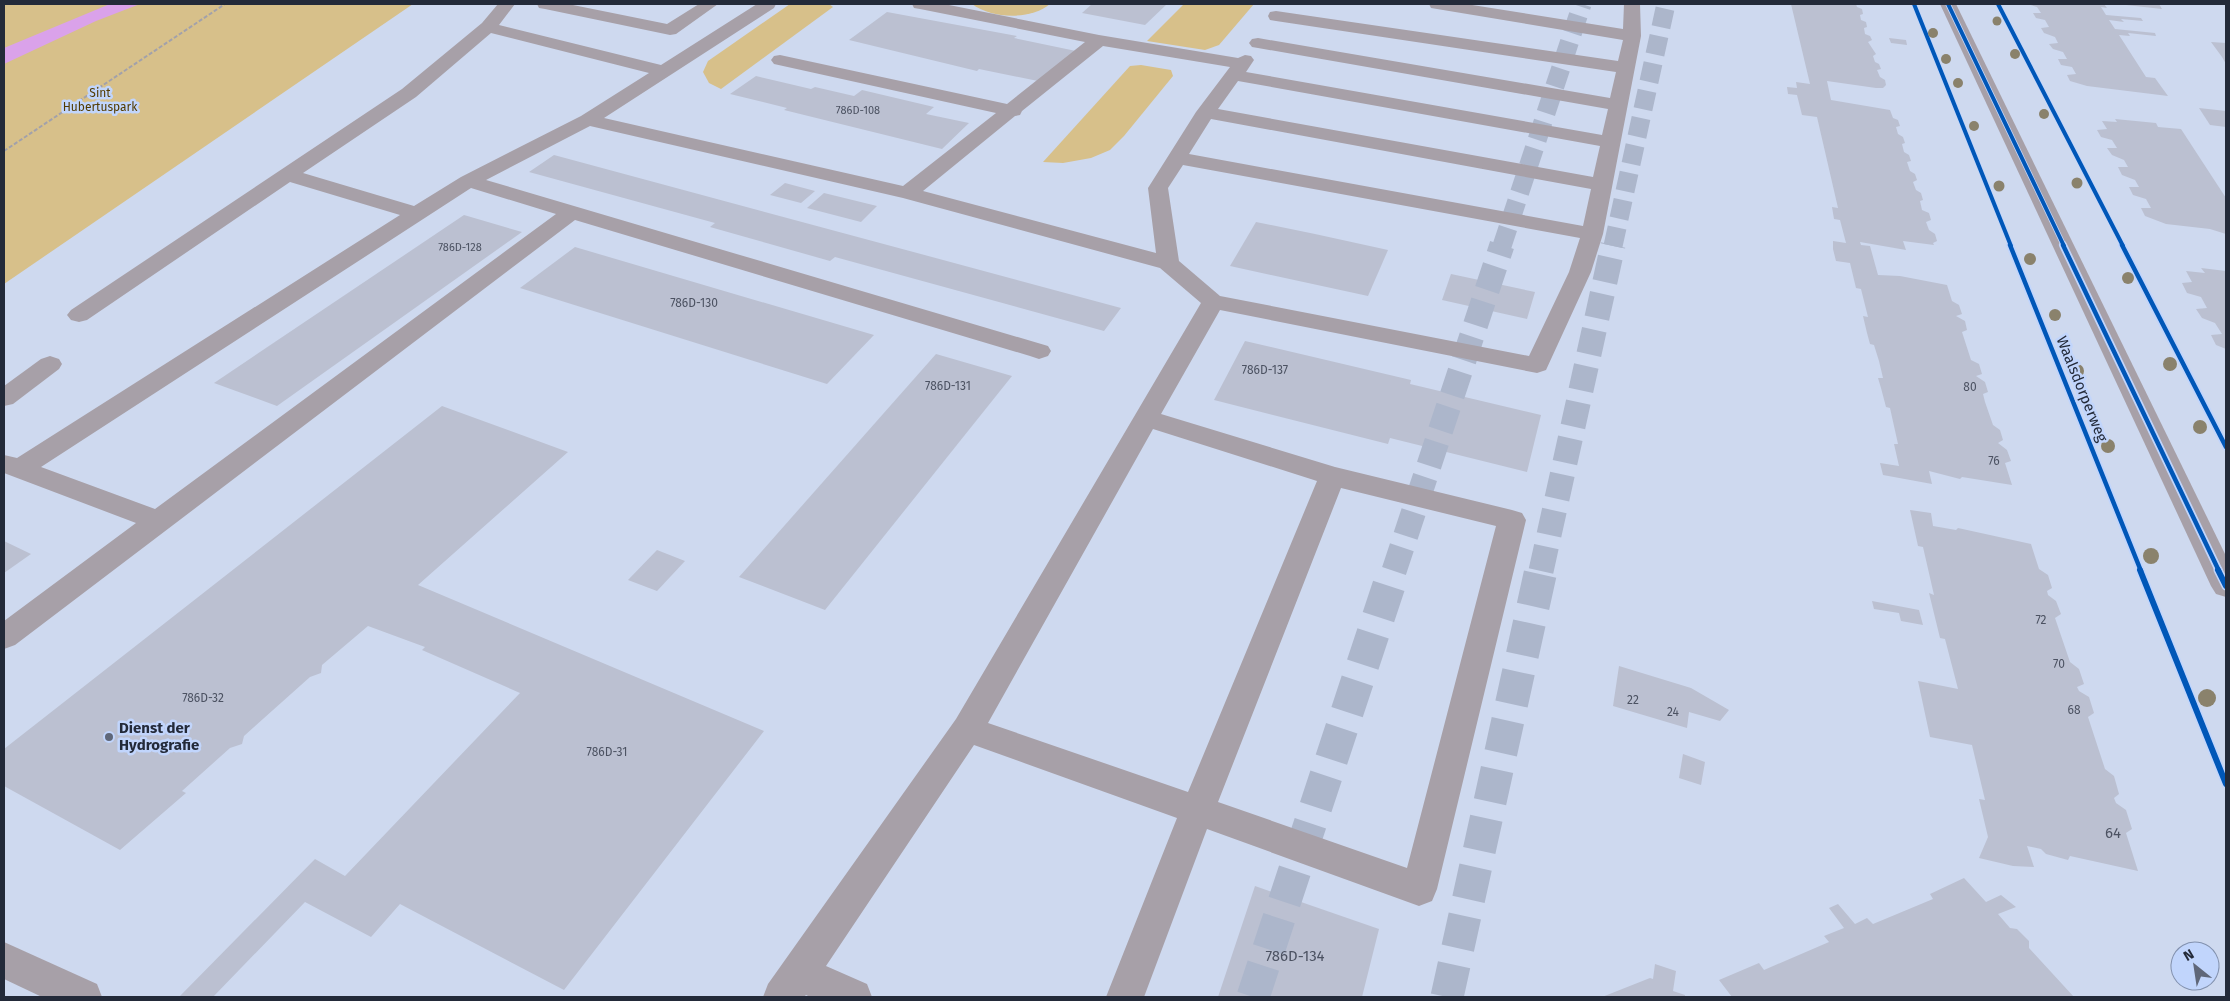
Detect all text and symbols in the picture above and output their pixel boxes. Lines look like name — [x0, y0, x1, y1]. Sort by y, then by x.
park label: Sint Hubertuspark — [63, 86, 138, 114]
house number: 786D-108 — [836, 104, 880, 117]
house number: 786D-128 — [438, 241, 482, 254]
house number: 786D-130 — [670, 296, 718, 310]
street label: Waalsdorperweg — [2053, 333, 2112, 445]
house number: 786D-137 — [1242, 363, 1288, 377]
house number: 786D-131 — [925, 379, 971, 393]
house number: 80 — [1963, 380, 1977, 394]
house number: 76 — [1988, 454, 2000, 468]
house number: 72 — [2035, 613, 2047, 627]
house number: 70 — [2053, 657, 2065, 671]
house number: 786D-32 — [182, 691, 224, 705]
house number: 22 — [1627, 693, 1639, 707]
house number: 68 — [2067, 703, 2081, 717]
house number: 24 — [1667, 705, 1680, 719]
place label: Dienst der Hydrografie — [119, 719, 199, 754]
marker: Dienst der Hydrografie — [103, 731, 115, 743]
house number: 786D-31 — [587, 745, 627, 759]
house number: 64 — [2105, 824, 2121, 842]
north arrow — [2170, 941, 2220, 991]
text: N — [2180, 945, 2197, 965]
house number: 786D-134 — [1265, 947, 1325, 965]

